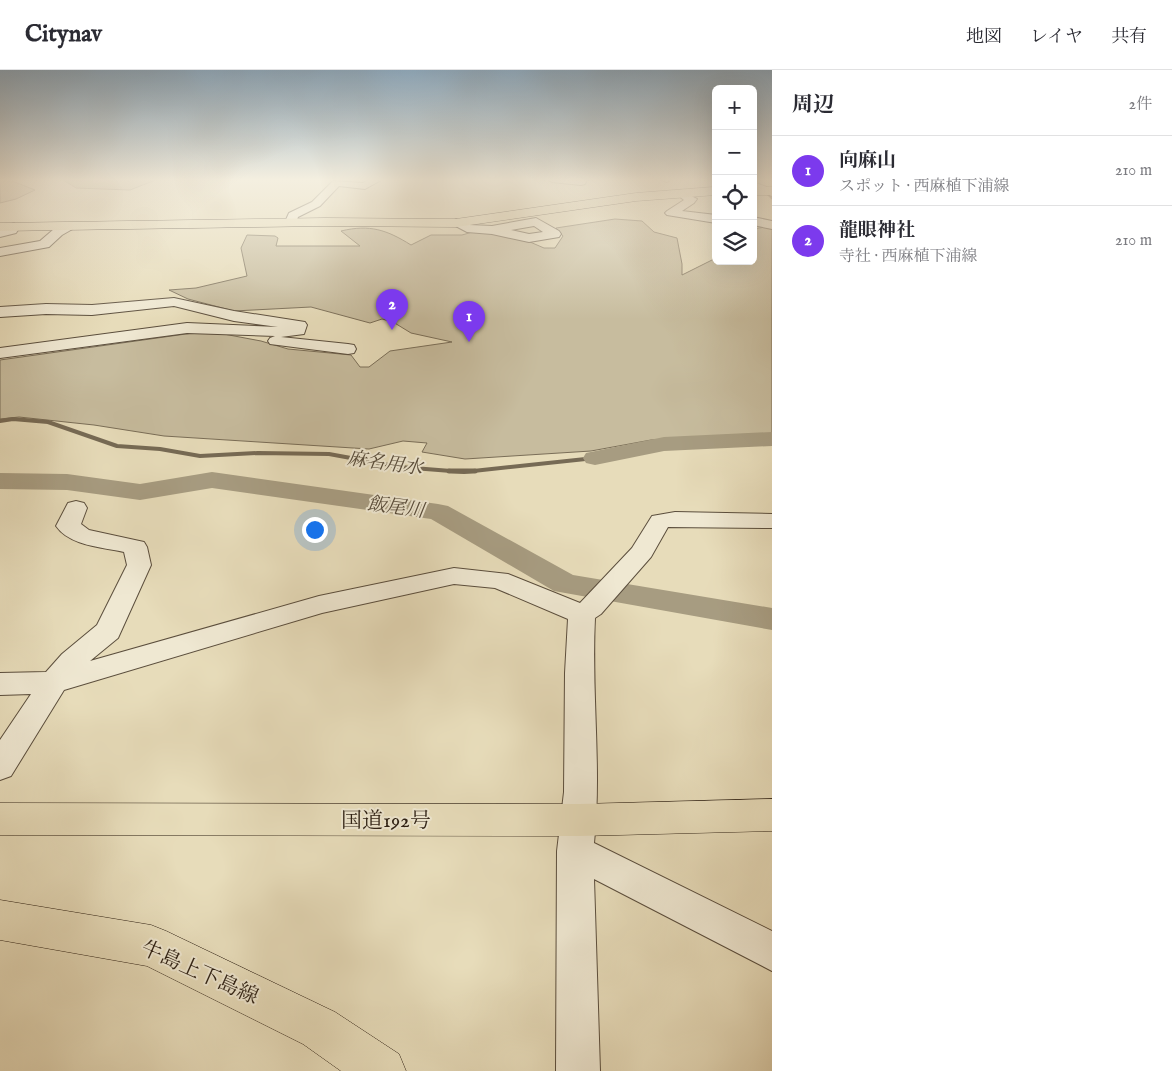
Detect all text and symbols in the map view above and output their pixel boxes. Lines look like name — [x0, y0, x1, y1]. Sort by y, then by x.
text: Citynav — [25, 19, 102, 50]
text: 地図 — [966, 26, 1002, 49]
text: レイヤ — [1030, 26, 1083, 49]
text: 共有 — [1111, 26, 1147, 49]
map controls — [712, 85, 757, 265]
button: + — [712, 85, 757, 130]
text: 周辺 — [792, 92, 834, 119]
text: 2件 — [1128, 95, 1152, 115]
button: − — [712, 130, 757, 175]
text: 向麻山 — [839, 149, 896, 173]
text: 1 — [805, 161, 811, 181]
text: 210 m — [1115, 161, 1152, 181]
button: locate — [712, 175, 757, 220]
text: スポット · 西麻植下浦線 — [839, 177, 1010, 197]
text: 龍眼神社 — [839, 219, 915, 243]
button: layers — [712, 220, 757, 265]
text: 2 — [804, 231, 812, 251]
text: 210 m — [1115, 231, 1152, 251]
text: 寺社 · 西麻植下浦線 — [839, 247, 978, 267]
pin: 2 — [376, 289, 408, 330]
pin: 1 — [453, 301, 485, 342]
water label: 麻名用水 — [345, 447, 426, 481]
water label: 飯尾川 — [366, 492, 428, 524]
your location — [302, 517, 328, 543]
street label: 国道192号 — [341, 808, 431, 835]
street label: 牛島上下島線 — [136, 935, 262, 1011]

